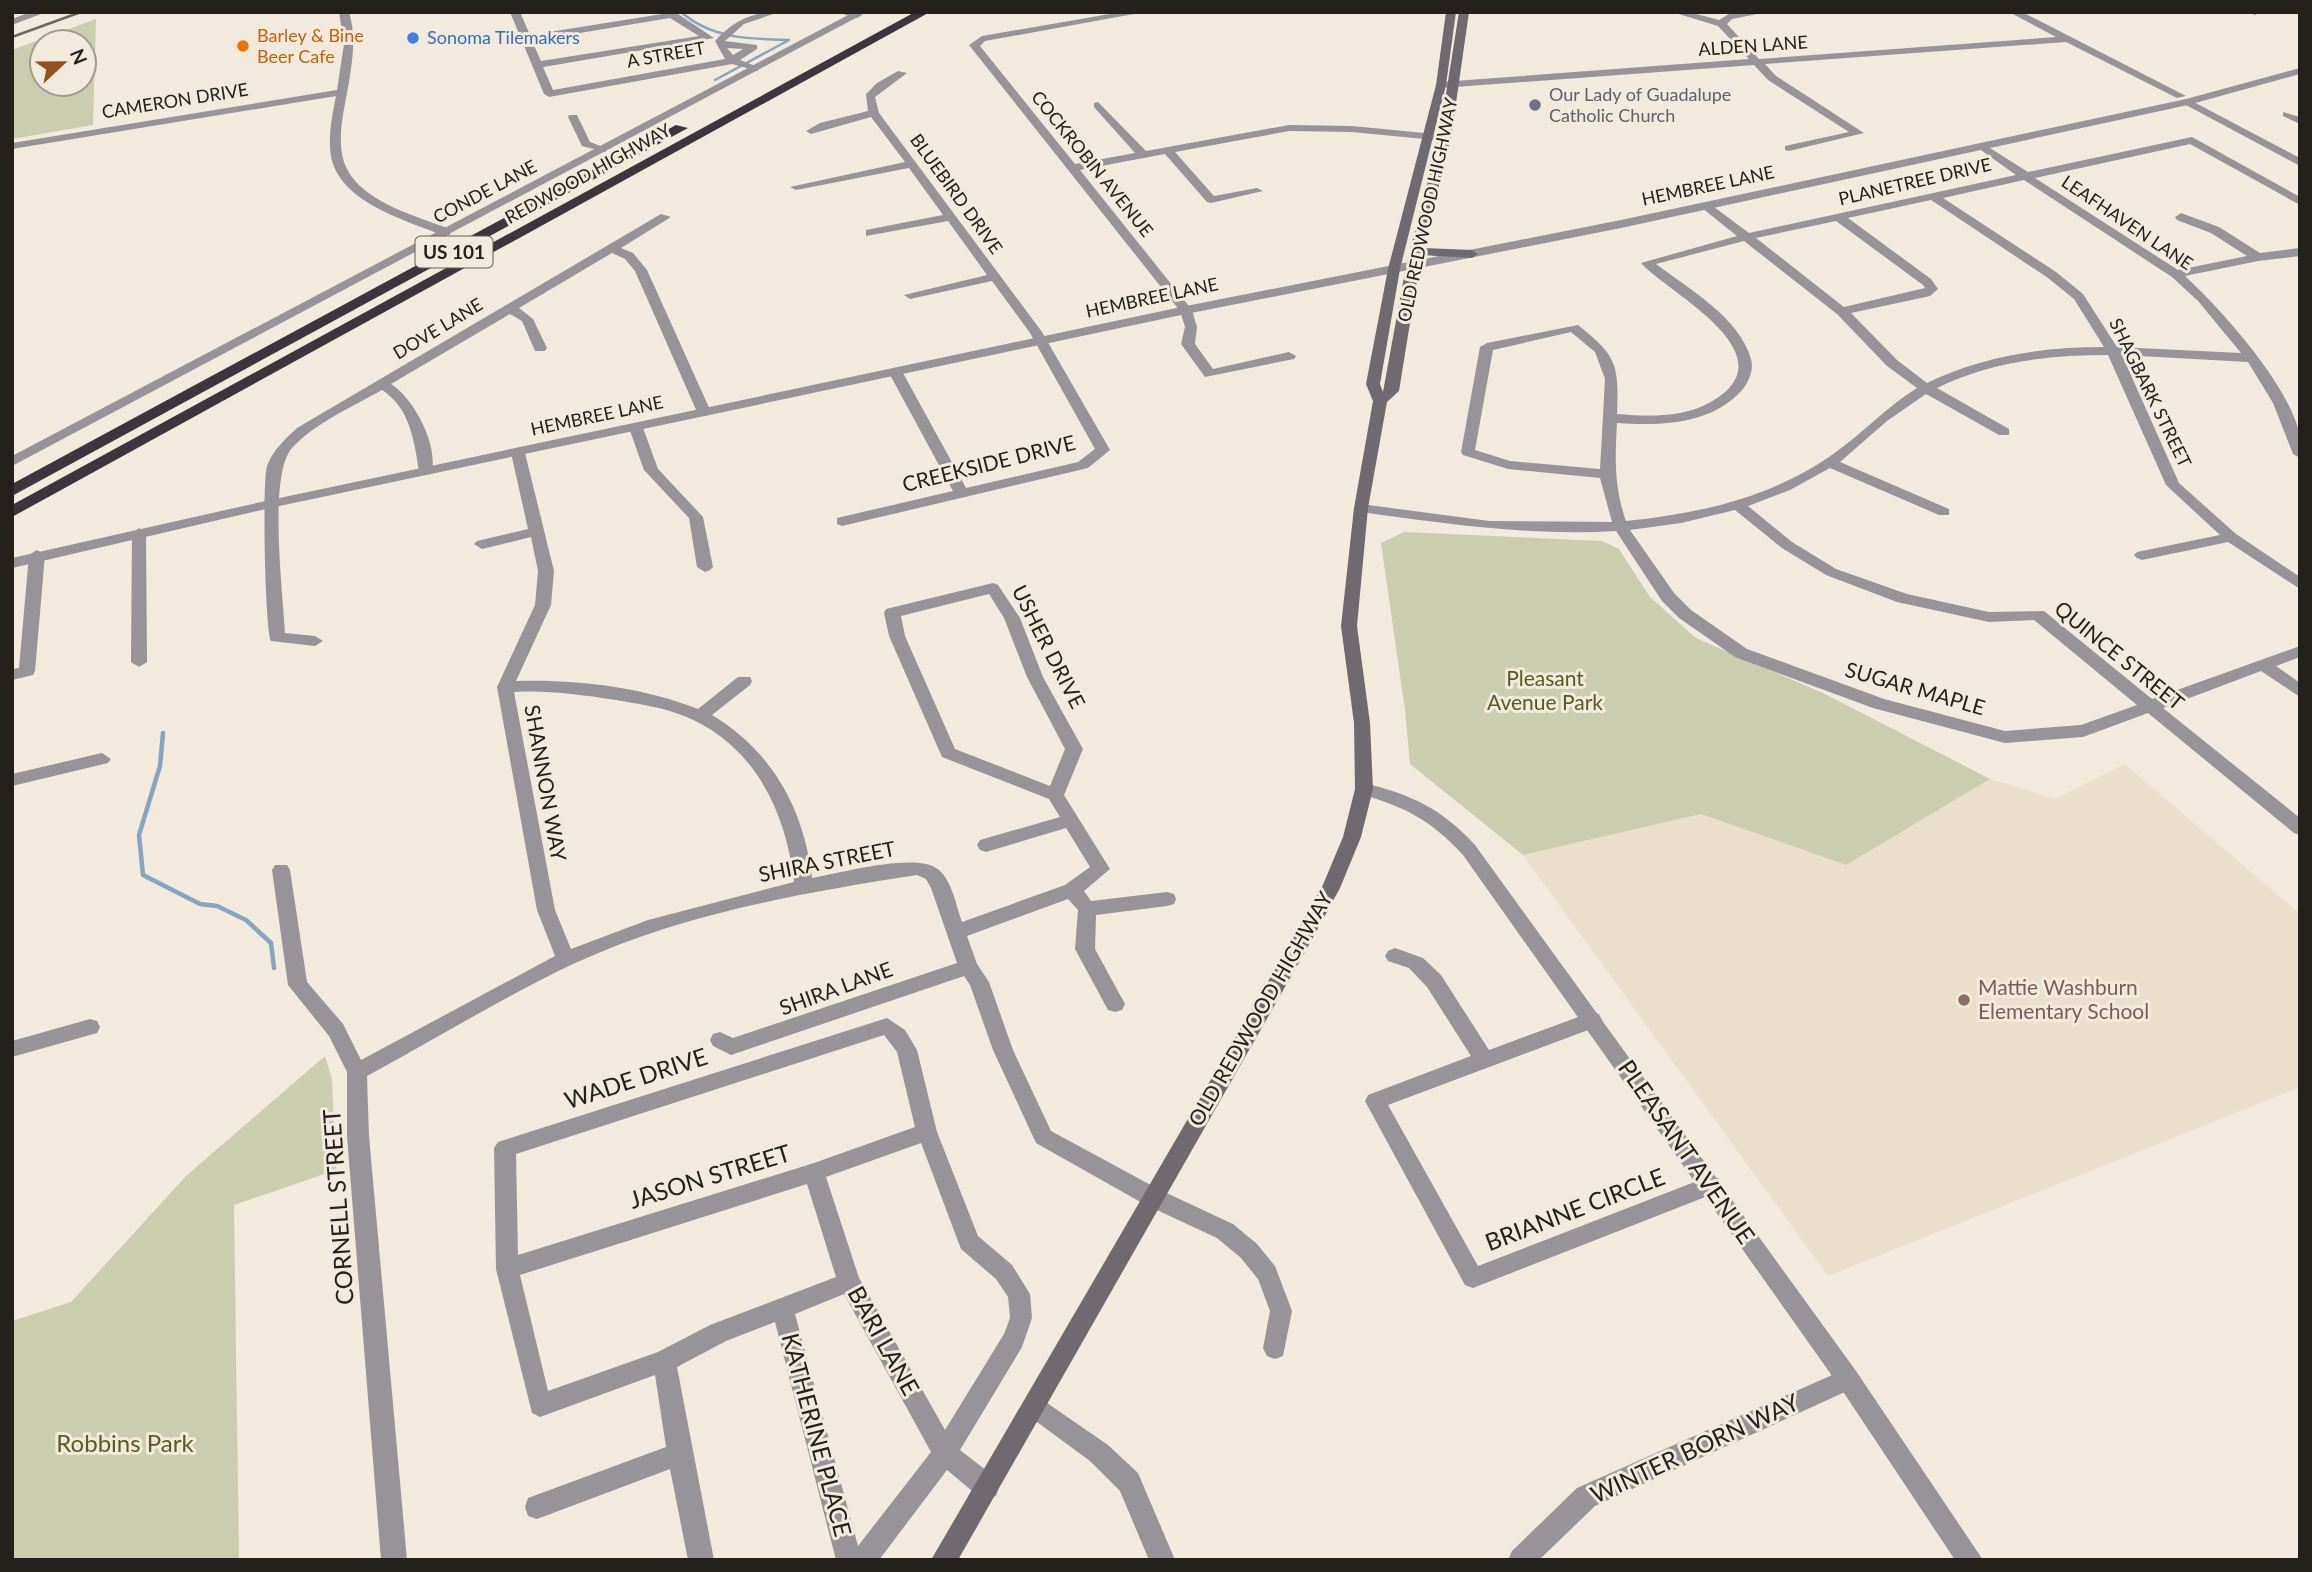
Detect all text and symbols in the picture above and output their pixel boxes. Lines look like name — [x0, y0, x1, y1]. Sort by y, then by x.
place label: Barley & Bine Beer Cafe — [257, 24, 364, 67]
place label: Sonoma Tilemakers — [427, 26, 580, 48]
north arrow — [28, 28, 98, 98]
marker: Sonoma Tilemakers — [405, 30, 421, 46]
street label: ALDEN LANE — [1698, 30, 1808, 60]
street label: A STREET — [625, 36, 707, 72]
marker: Barley & Bine Beer Cafe — [235, 38, 251, 54]
text: N — [66, 45, 93, 68]
street label: CAMERON DRIVE — [100, 78, 250, 122]
place label: Our Lady of Guadalupe Catholic Church — [1549, 83, 1731, 126]
street label: COCKROBIN AVENUE — [1027, 86, 1158, 241]
street label: OLD REDWOOD HIGHWAY — [1393, 95, 1462, 324]
marker: Our Lady of Guadalupe Catholic Church — [1527, 97, 1543, 113]
street label: REDWOOD HIGHWAY — [501, 118, 675, 228]
street label: BLUEBIRD DRIVE — [906, 129, 1008, 258]
street label: PLANETREE DRIVE — [1836, 153, 1993, 209]
street label: CONDE LANE — [429, 155, 540, 228]
street label: HEMBREE LANE — [1640, 160, 1776, 210]
street label: LEAFHAVEN LANE — [2058, 170, 2197, 274]
road number: US 101 — [416, 236, 492, 268]
street label: HEMBREE LANE — [1084, 272, 1220, 322]
street label: DOVE LANE — [389, 293, 486, 363]
street label: SHAGBARK STREET — [2105, 314, 2197, 471]
street label: HEMBREE LANE — [529, 390, 665, 440]
street label: CREEKSIDE DRIVE — [900, 429, 1078, 496]
street label: USHER DRIVE — [1008, 581, 1091, 712]
street label: QUINCE STREET — [2050, 595, 2190, 715]
street label: SUGAR MAPLE — [1843, 656, 1988, 719]
park label: Pleasant Avenue Park — [1487, 665, 1603, 714]
street label: SHANNON WAY — [520, 703, 573, 864]
street label: SHIRA STREET — [756, 835, 898, 886]
street label: OLD REDWOOD HIGHWAY — [1182, 886, 1338, 1130]
street label: SHIRA LANE — [776, 956, 895, 1020]
place label: Mattie Washburn Elementary School — [1978, 974, 2149, 1023]
marker: Mattie Washburn Elementary School — [1956, 992, 1972, 1008]
street label: WADE DRIVE — [560, 1041, 711, 1114]
street label: PLEASANT AVENUE — [1613, 1054, 1762, 1249]
street label: CORNELL STREET — [316, 1108, 359, 1306]
street label: JASON STREET — [625, 1137, 794, 1214]
street label: BRIANNE CIRCLE — [1481, 1161, 1668, 1256]
street label: BARI LANE — [842, 1281, 926, 1400]
street label: KATHERINE PLACE — [776, 1330, 859, 1539]
street label: WINTER BORN WAY — [1586, 1387, 1803, 1509]
park label: Robbins Park — [56, 1428, 194, 1457]

